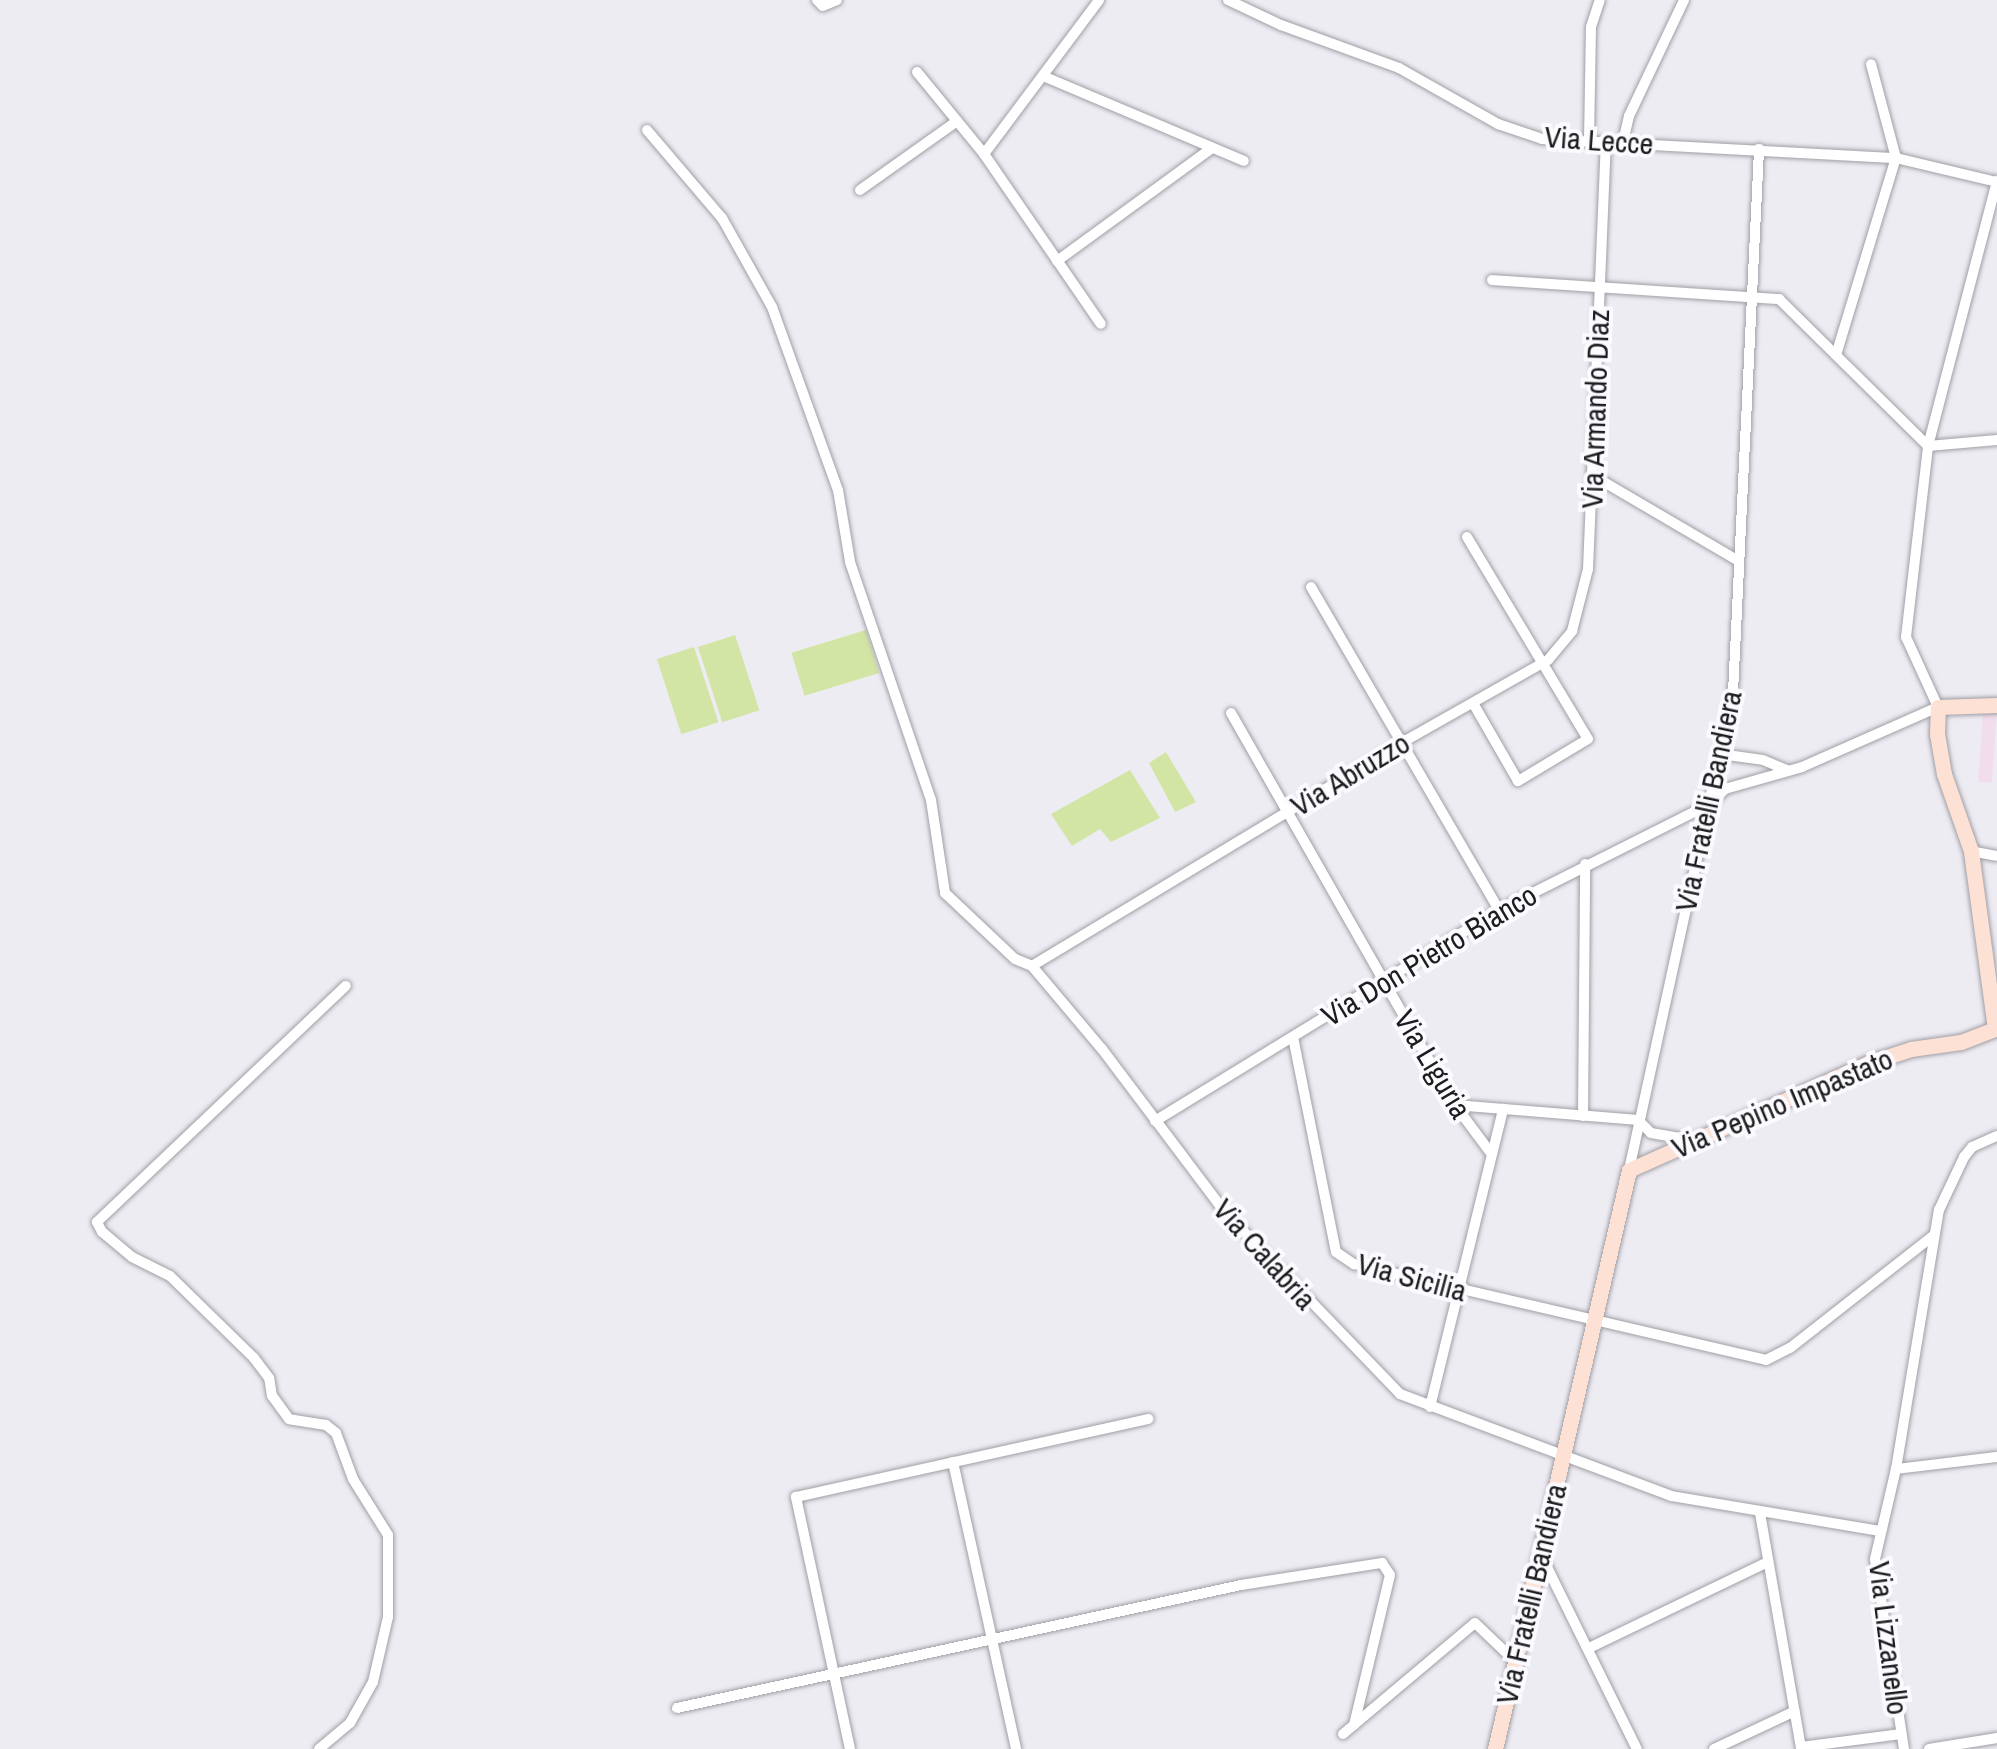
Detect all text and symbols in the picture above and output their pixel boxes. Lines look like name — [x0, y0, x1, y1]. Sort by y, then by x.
street label: Via Lecce — [1543, 118, 1655, 162]
street label: Via Armando Diaz — [1574, 308, 1616, 510]
street label: Via Fratelli Bandiera — [1667, 687, 1749, 915]
street label: Via Abruzzo — [1283, 724, 1417, 824]
street label: Via Don Pietro Bianco — [1315, 877, 1543, 1033]
street label: Via Liguria — [1387, 1003, 1479, 1125]
street label: Via Pepino Impastato — [1666, 1040, 1898, 1166]
street label: Via Calabria — [1206, 1191, 1324, 1317]
street label: Via Sicilia — [1353, 1245, 1471, 1309]
street label: Via Fratelli Bandiera — [1488, 1480, 1574, 1708]
street label: Via Lizzanello — [1862, 1559, 1916, 1717]

